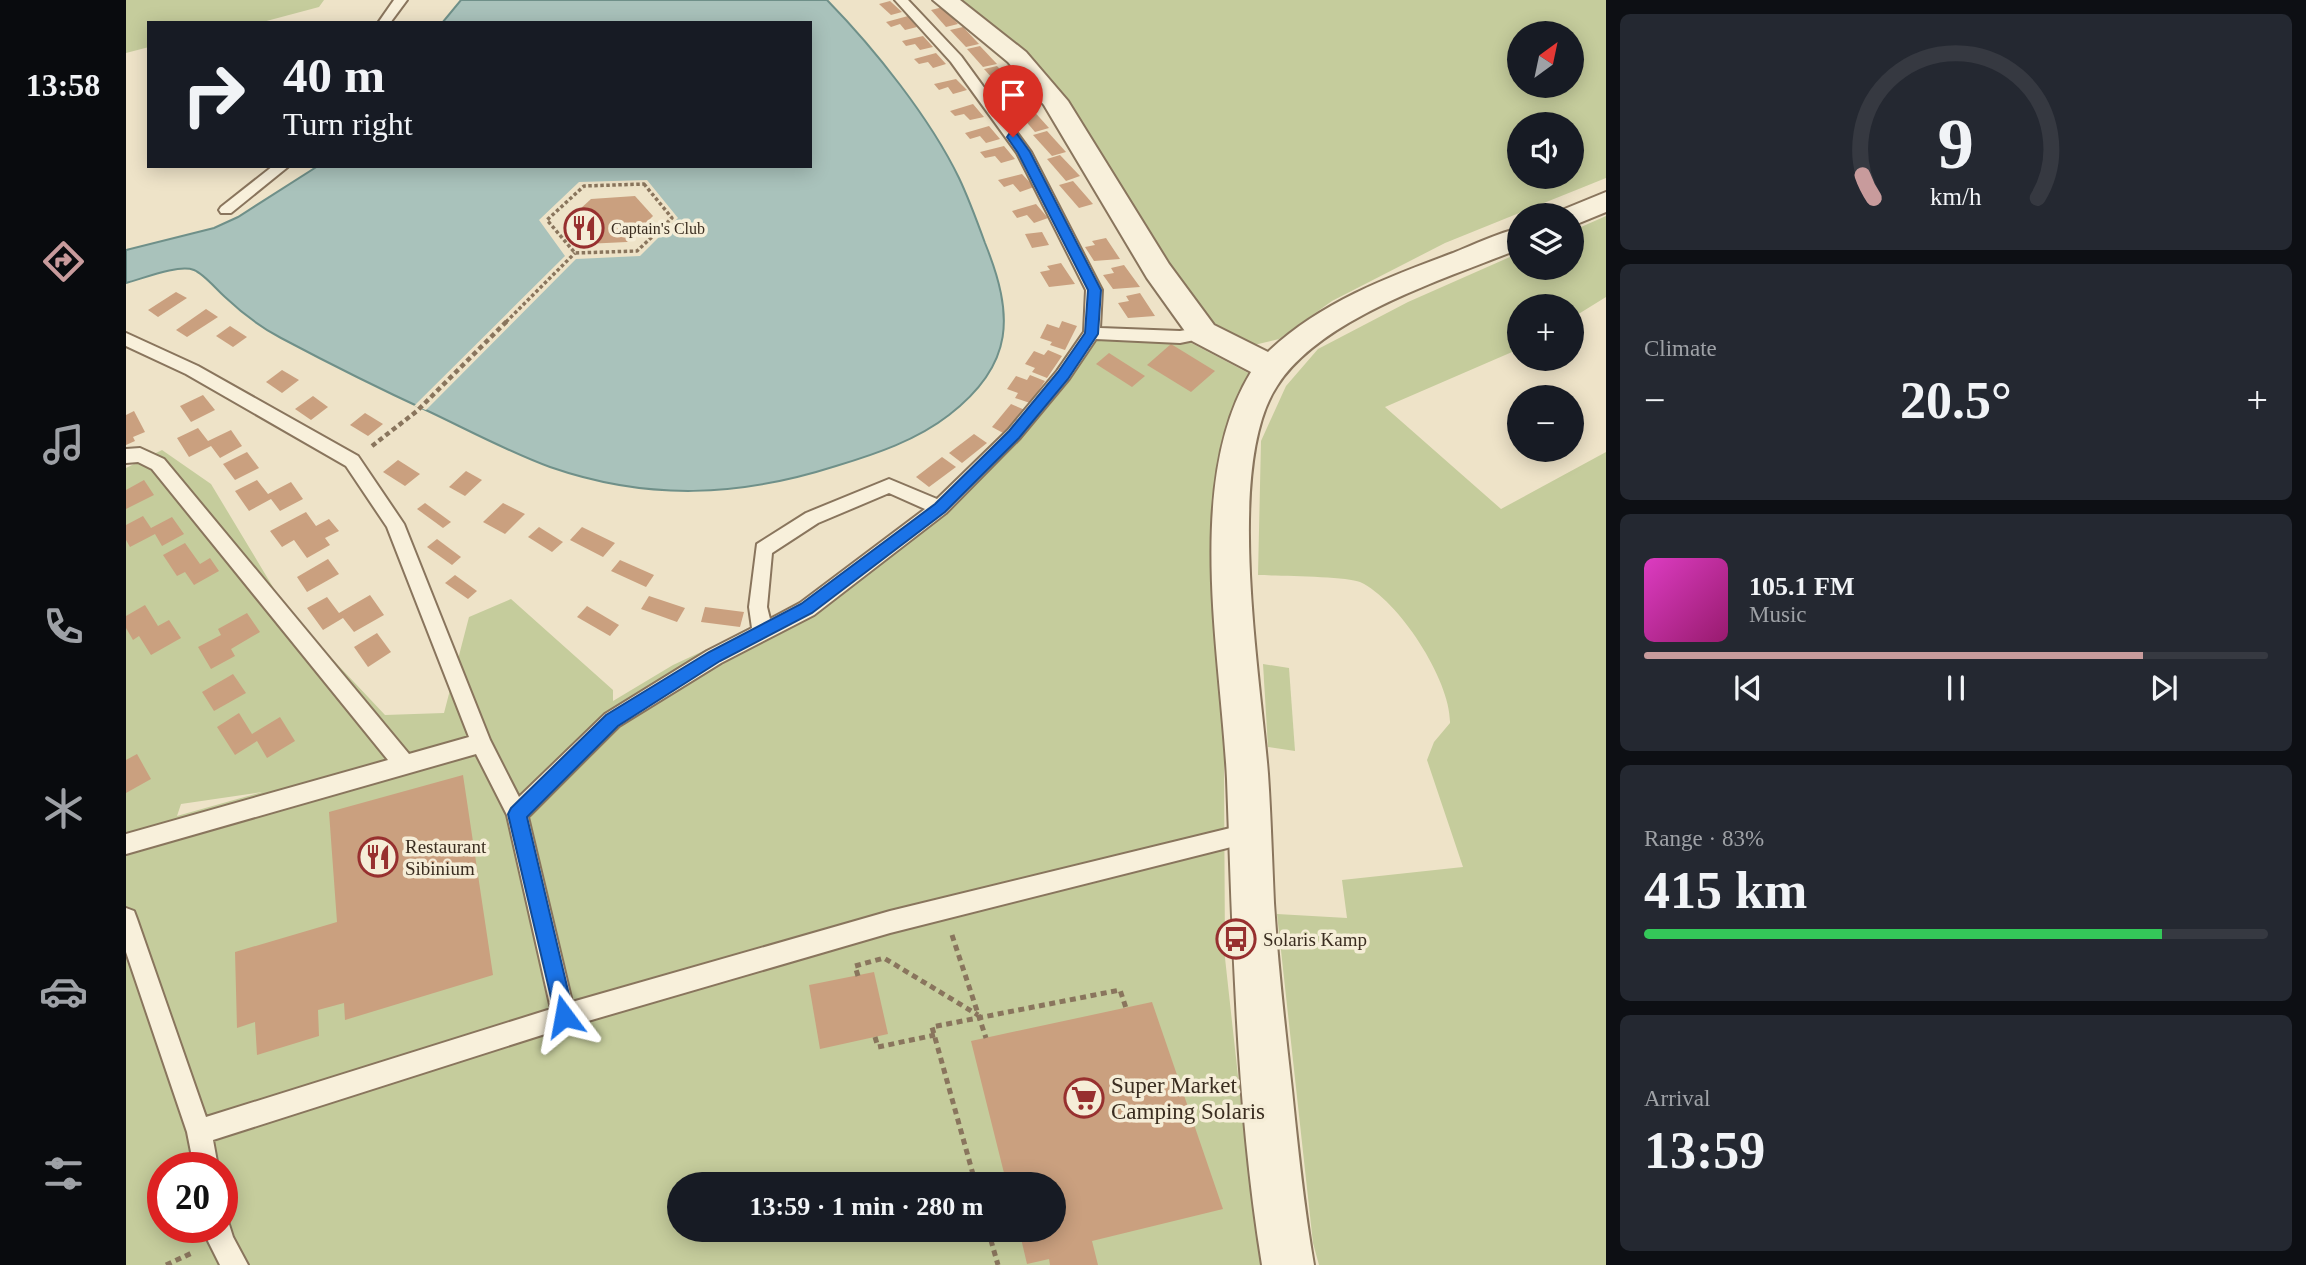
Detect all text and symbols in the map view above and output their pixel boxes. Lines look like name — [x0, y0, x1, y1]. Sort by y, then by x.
north arrow — [1507, 21, 1584, 98]
map controls — [1507, 21, 1584, 462]
text: 40 m — [283, 48, 385, 103]
icon: right — [168, 49, 259, 140]
pin — [983, 65, 1043, 137]
text: 13:58 — [26, 67, 100, 103]
icon: arrive — [994, 76, 1032, 114]
text: 9 — [1938, 103, 1974, 184]
text: Turn right — [283, 106, 413, 142]
button: sound — [1507, 112, 1584, 189]
text: km/h — [1930, 183, 1982, 210]
button: layers — [1507, 203, 1584, 280]
restaurant icon: Captain's Club — [563, 207, 605, 249]
place label: Captain's Club — [611, 220, 705, 238]
icon: directions — [39, 237, 88, 286]
button: + — [1507, 294, 1584, 371]
text: Climate — [1644, 336, 1717, 361]
text: 20.5° — [1900, 372, 2012, 429]
text: − — [1644, 379, 1665, 421]
text: + — [2247, 379, 2268, 421]
button: − — [1507, 385, 1584, 462]
icon: music — [39, 420, 88, 469]
text: 105.1 FM — [1749, 572, 1854, 601]
icon: phone — [39, 602, 88, 651]
text: Music — [1749, 602, 1807, 627]
icon: previous — [1729, 669, 1767, 707]
icon: pause — [1937, 669, 1975, 707]
icon: next — [2145, 669, 2183, 707]
icon: climate — [39, 784, 88, 833]
text: Range · 83% — [1644, 826, 1764, 851]
restaurant icon: Restaurant Sibinium — [357, 836, 399, 878]
place label: Restaurant Sibinium — [405, 836, 487, 879]
text: 415 km — [1644, 862, 1807, 919]
bus stop icon: Solaris Kamp — [1215, 918, 1257, 960]
place label: Solaris Kamp — [1263, 929, 1367, 950]
icon: car — [39, 967, 88, 1016]
position arrow — [527, 979, 601, 1053]
place label: Super Market Camping Solaris — [1111, 1073, 1265, 1124]
supermarket icon: Super Market Camping Solaris — [1063, 1077, 1105, 1119]
text: Arrival — [1644, 1086, 1710, 1111]
text: 13:59 — [1644, 1122, 1765, 1179]
icon: filters — [39, 1149, 88, 1198]
speed limit sign: 20 — [147, 1152, 238, 1243]
text: 13:59 · 1 min · 280 m — [750, 1192, 984, 1221]

